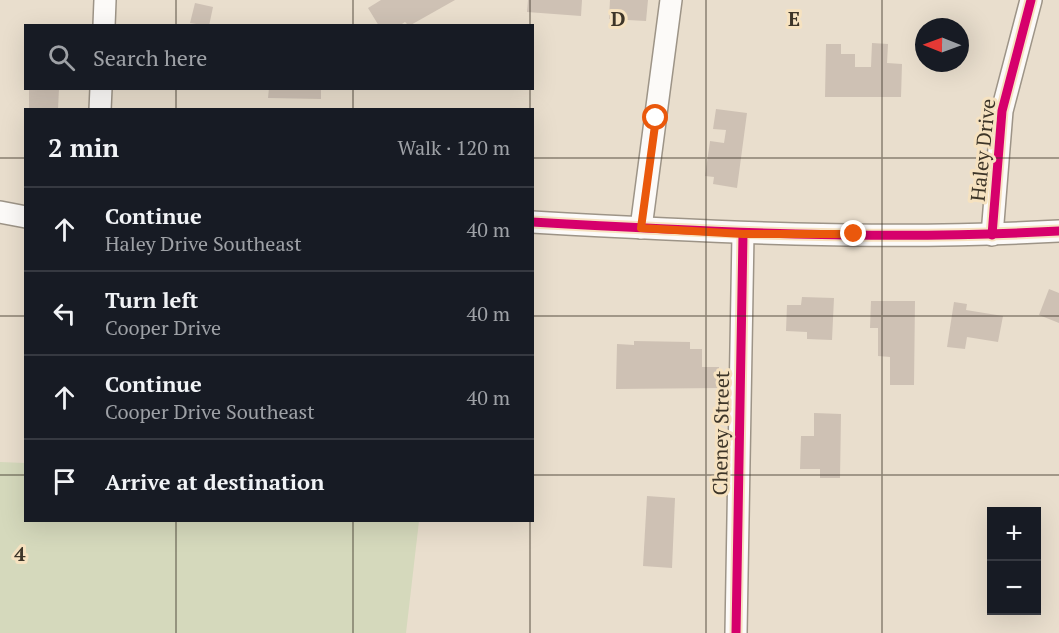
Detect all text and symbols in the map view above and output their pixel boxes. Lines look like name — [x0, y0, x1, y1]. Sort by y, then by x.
text: D — [611, 5, 625, 32]
text: E — [788, 5, 800, 32]
north arrow — [915, 18, 969, 72]
search box — [24, 24, 534, 90]
icon: search — [45, 41, 78, 74]
text: Search here — [93, 43, 207, 72]
street label: Haley Drive — [964, 97, 1001, 203]
route start — [642, 104, 668, 130]
text: 2 min — [48, 130, 119, 164]
text: Walk · 120 m — [398, 134, 510, 161]
text: Continue — [105, 201, 202, 230]
icon: ahead — [48, 213, 81, 246]
text: 40 m — [467, 216, 510, 243]
route end — [840, 220, 866, 246]
text: Haley Drive Southeast — [105, 230, 302, 257]
text: Turn left — [105, 285, 198, 314]
icon: left — [48, 297, 81, 330]
text: 40 m — [467, 300, 510, 327]
text: Cooper Drive — [105, 314, 221, 341]
text: Continue — [105, 369, 202, 398]
street label: Cheney Street — [706, 370, 735, 496]
icon: ahead — [48, 381, 81, 414]
text: 40 m — [467, 384, 510, 411]
text: Cooper Drive Southeast — [105, 398, 315, 425]
icon: arrive — [48, 465, 81, 498]
text: Arrive at destination — [105, 467, 324, 496]
map controls — [987, 507, 1041, 615]
button: + — [987, 507, 1041, 561]
text: 4 — [14, 540, 26, 567]
button: − — [987, 561, 1041, 615]

